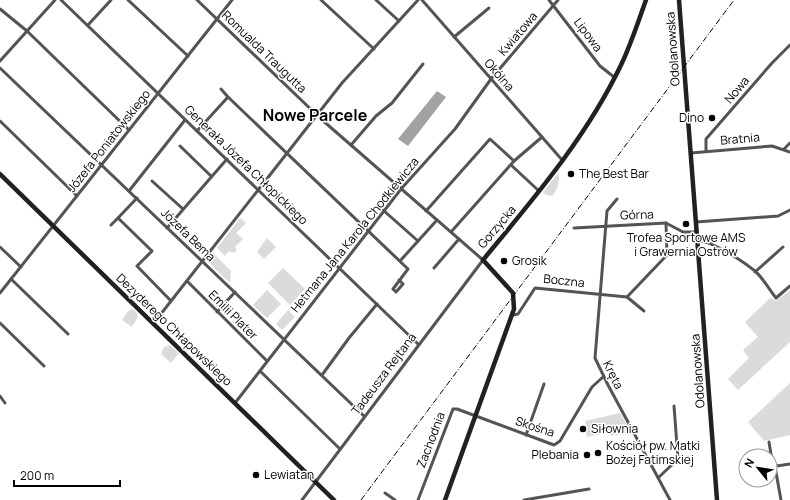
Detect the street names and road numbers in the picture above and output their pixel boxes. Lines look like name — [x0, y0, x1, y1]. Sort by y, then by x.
street label: Romualda Traugutta — [218, 7, 310, 97]
street label: Kwiatowa — [494, 8, 541, 59]
street label: Odolanowska — [661, 11, 684, 87]
street label: Lipowa — [570, 14, 607, 55]
street label: Okólna — [480, 55, 518, 95]
street label: Nowa — [720, 72, 753, 107]
street label: Józefa Poniatowskiego — [63, 86, 154, 196]
street label: Generała Józefa Chłopickiego — [181, 101, 312, 228]
street label: Bratnia — [720, 128, 760, 149]
street label: Hetmana Jana Karola Chodkiewicza — [287, 153, 423, 316]
street label: Gorzycka — [474, 202, 520, 252]
street label: Józefa Bema — [157, 204, 219, 265]
street label: Górna — [620, 205, 654, 224]
street label: Dezyderego Chłapowskiego — [113, 270, 236, 390]
street label: Boczna — [543, 270, 585, 291]
street label: Emilii Plater — [205, 286, 262, 343]
street label: Tadeusza Rejtana — [347, 329, 420, 418]
street label: Odolanowska — [686, 333, 709, 409]
street label: Kręta — [599, 358, 628, 392]
street label: Zachodnia — [412, 409, 449, 470]
street label: Skośna — [513, 412, 557, 441]

